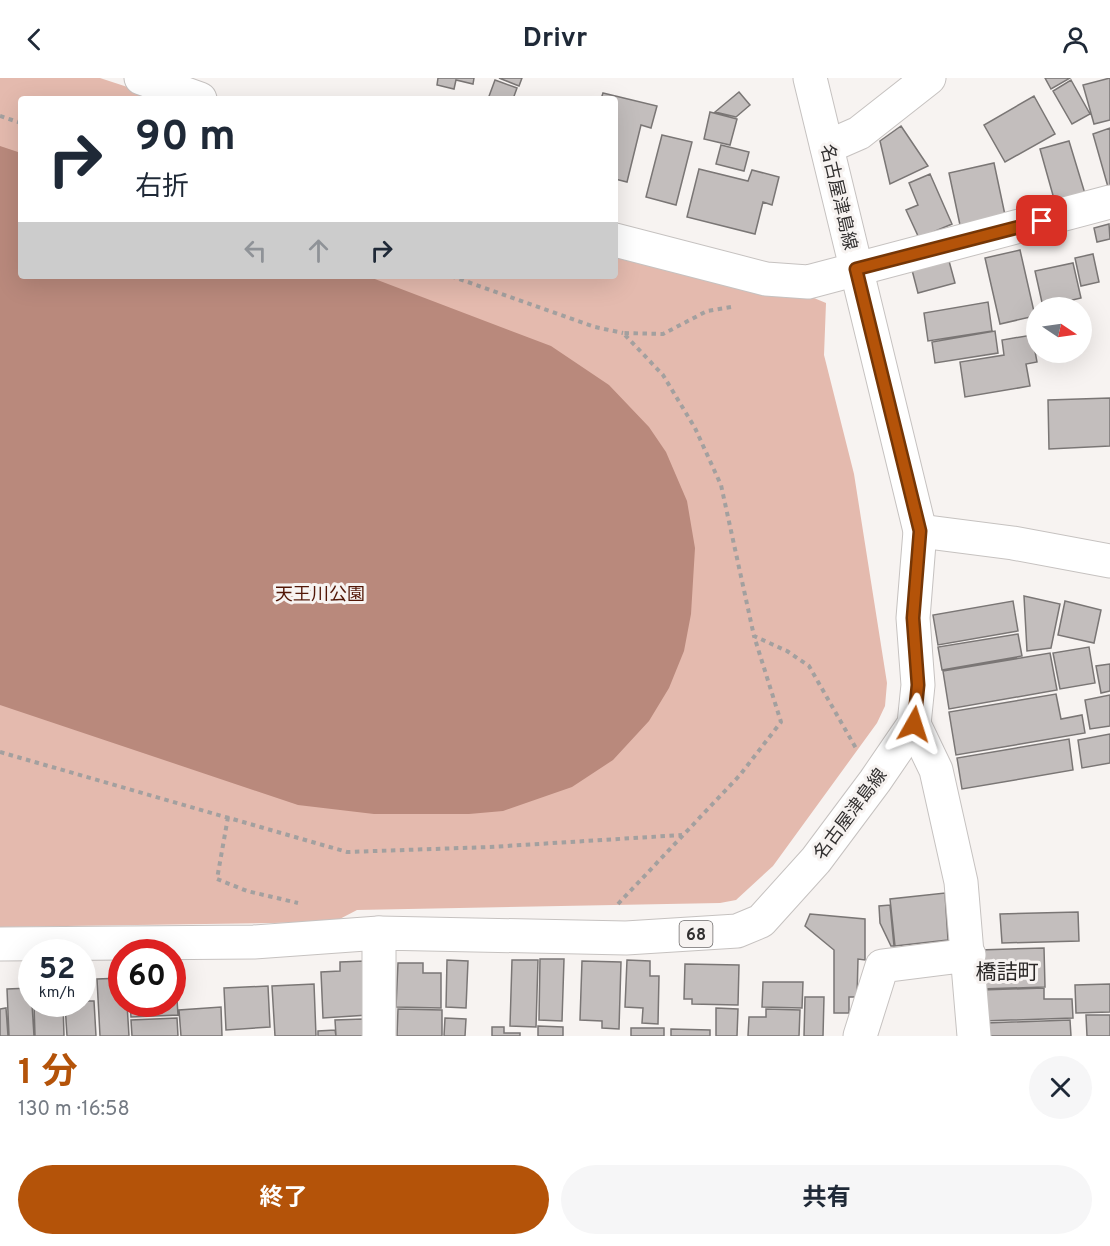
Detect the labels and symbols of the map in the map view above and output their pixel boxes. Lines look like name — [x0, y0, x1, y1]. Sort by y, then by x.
street label: 名古屋津島線 — [814, 142, 861, 253]
pin — [1016, 195, 1067, 246]
north arrow — [1026, 297, 1092, 363]
park label: 天王川公園 — [275, 584, 365, 607]
position arrow — [882, 692, 946, 756]
street label: 名古屋津島線 — [810, 765, 893, 865]
road number: 68 — [680, 921, 712, 947]
speed limit sign: 60 — [108, 939, 186, 1017]
district label: 橋詰町 — [976, 960, 1039, 987]

